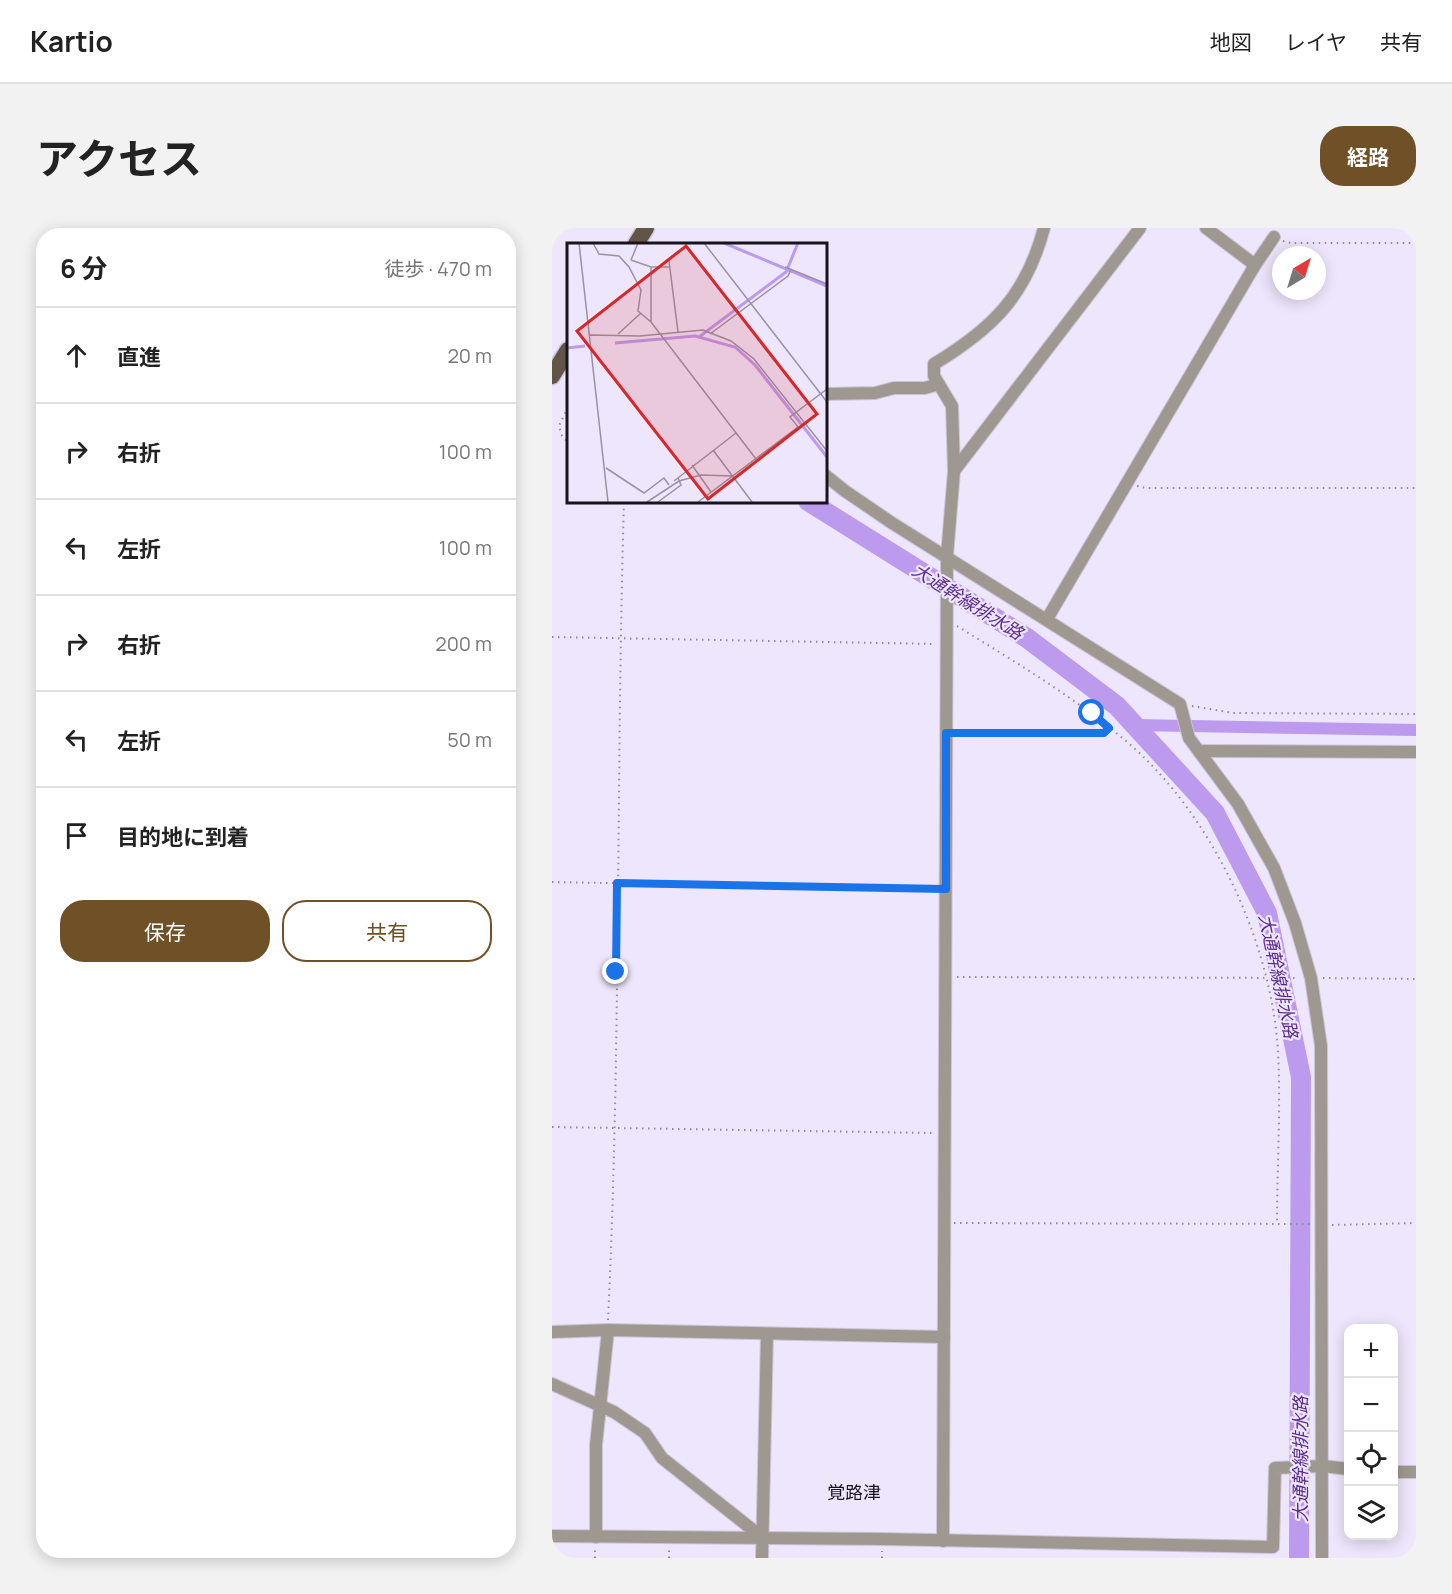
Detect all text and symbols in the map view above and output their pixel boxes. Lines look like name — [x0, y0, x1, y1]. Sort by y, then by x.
text: Kartio — [30, 22, 113, 60]
text: 地図 — [1210, 28, 1252, 56]
text: レイヤ — [1285, 28, 1347, 56]
text: 共有 — [1380, 28, 1422, 56]
button: 経路 — [1320, 126, 1416, 186]
text: アクセス — [36, 129, 202, 187]
inset map — [567, 243, 826, 502]
north arrow — [1272, 246, 1326, 300]
text: 6 分 — [60, 250, 107, 286]
text: 徒歩 · 470 m — [384, 255, 492, 282]
icon: ahead — [60, 339, 93, 372]
text: 直進 — [117, 342, 161, 372]
text: 20 m — [447, 342, 492, 369]
icon: right — [60, 435, 93, 468]
text: 右折 — [117, 438, 161, 468]
text: 100 m — [439, 438, 492, 465]
icon: left — [60, 531, 93, 564]
text: 左折 — [117, 534, 161, 564]
text: 100 m — [439, 534, 492, 561]
water label: 大通幹線排水路 — [908, 557, 1029, 646]
icon: right — [60, 627, 93, 660]
text: 右折 — [117, 630, 161, 660]
text: 200 m — [435, 630, 492, 657]
route start — [1078, 699, 1104, 725]
icon: left — [60, 723, 93, 756]
text: 左折 — [117, 726, 161, 756]
text: 50 m — [447, 726, 492, 753]
icon: arrive — [60, 819, 93, 852]
text: 目的地に到着 — [117, 822, 249, 852]
button: 保存 — [60, 900, 270, 962]
button: 共有 — [282, 900, 492, 962]
water label: 大通幹線排水路 — [1254, 912, 1304, 1042]
route end — [602, 958, 628, 984]
map controls — [1344, 1324, 1398, 1540]
button: + — [1344, 1324, 1398, 1378]
button: − — [1344, 1378, 1398, 1432]
water label: 大通幹線排水路 — [1288, 1394, 1312, 1522]
button: locate — [1344, 1432, 1398, 1486]
district label: 覚路津 — [827, 1480, 881, 1504]
button: layers — [1344, 1486, 1398, 1540]

